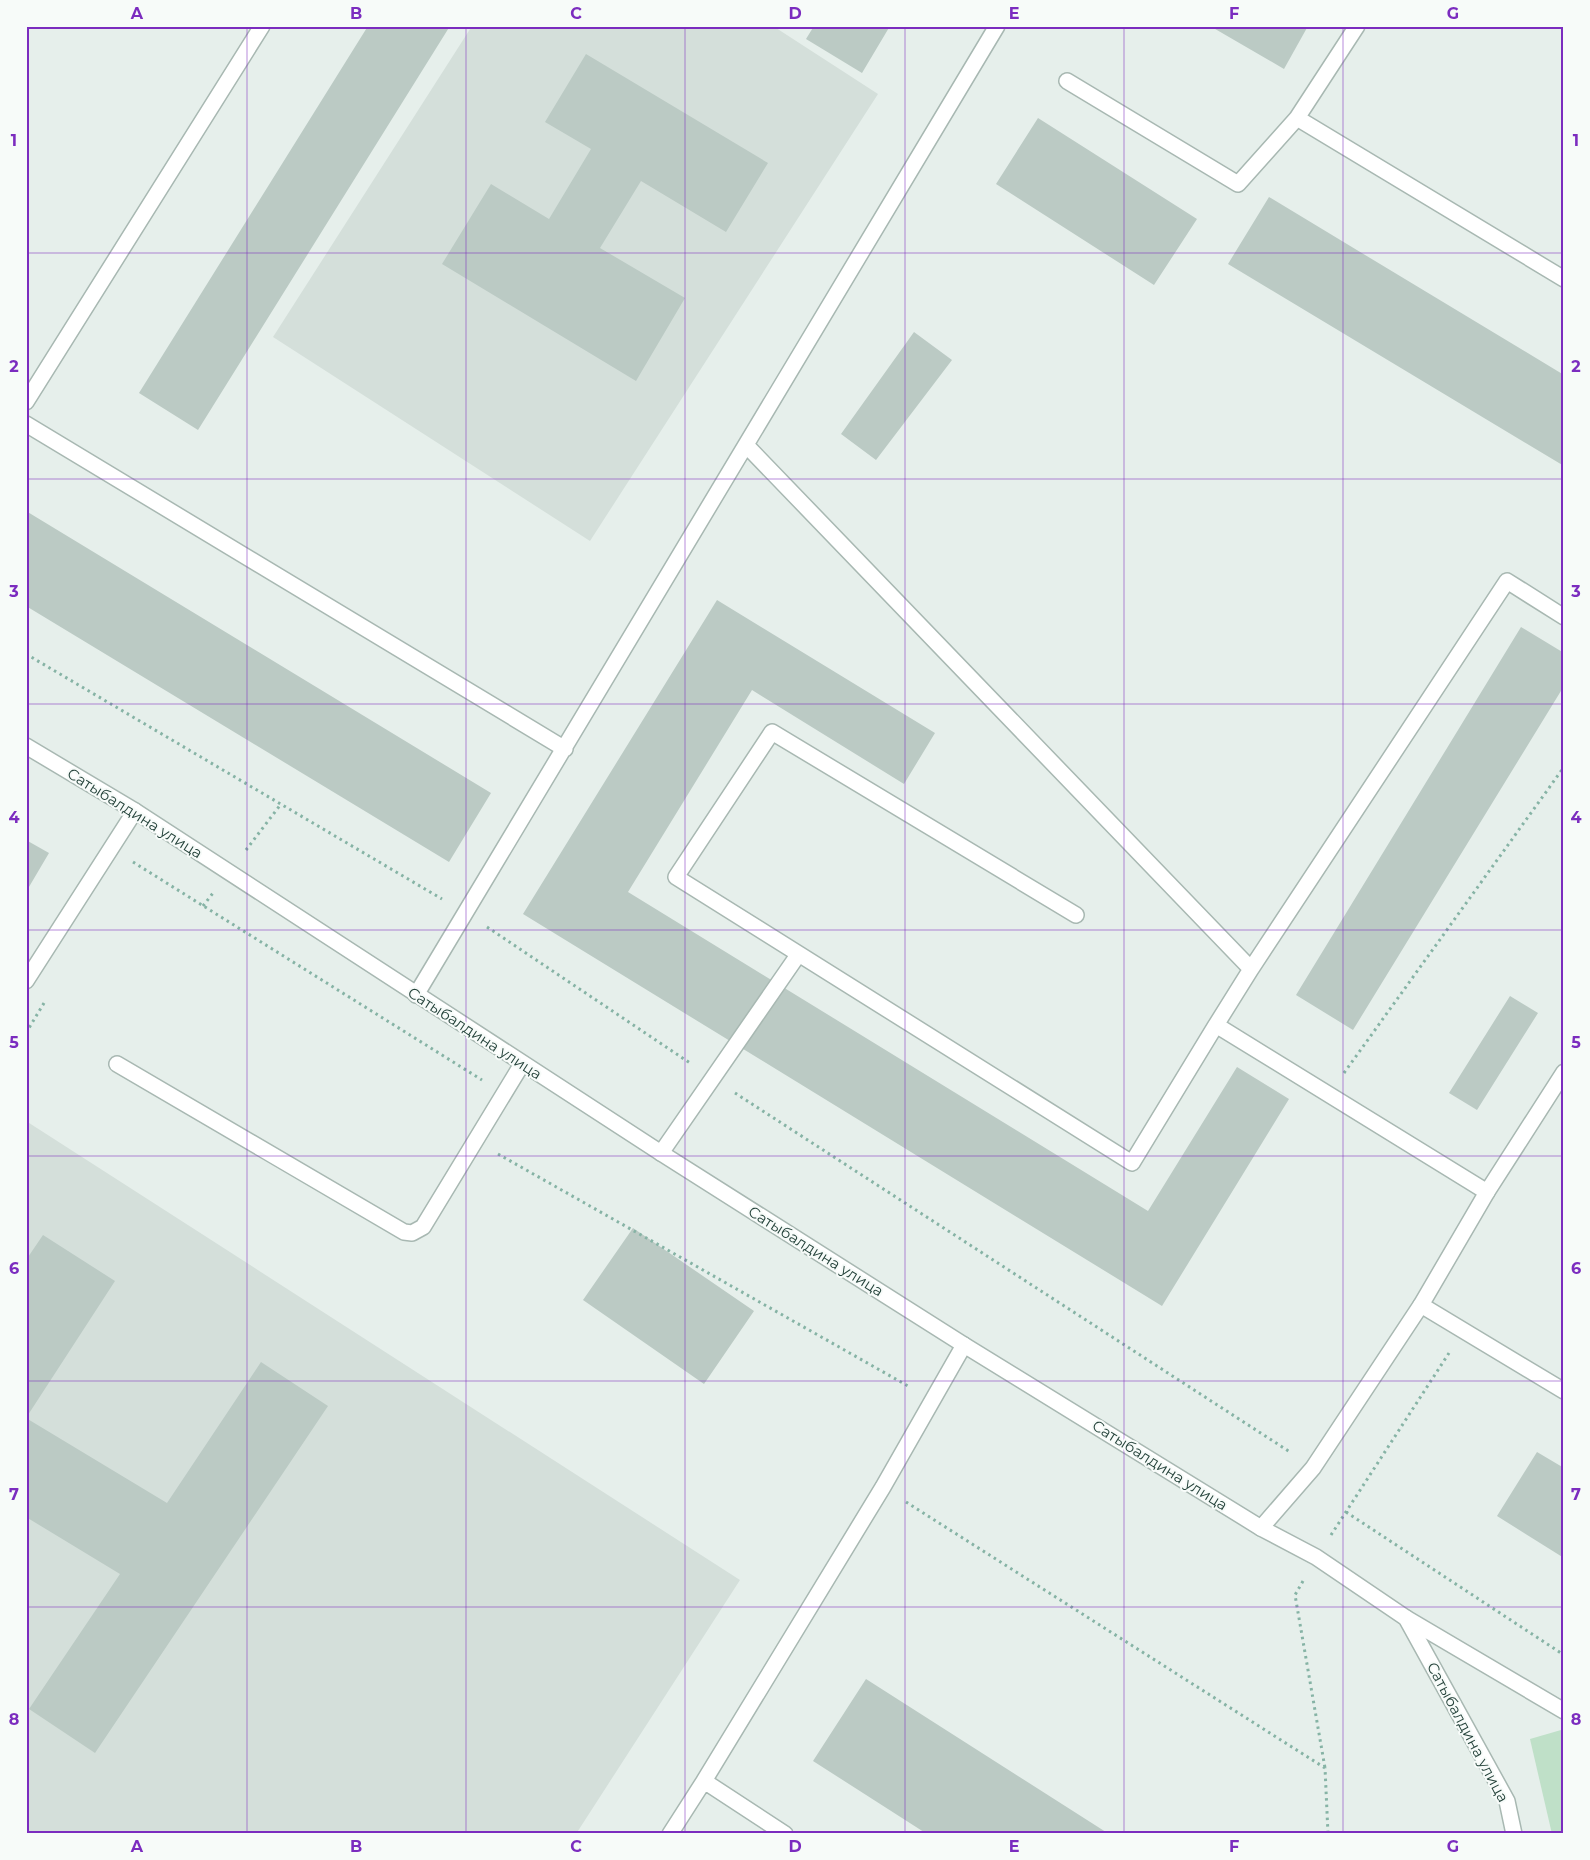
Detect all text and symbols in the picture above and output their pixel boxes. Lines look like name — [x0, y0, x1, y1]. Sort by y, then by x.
text: A — [130, 4, 144, 23]
text: B — [350, 4, 362, 23]
text: C — [570, 4, 582, 23]
text: D — [788, 4, 802, 23]
text: E — [1009, 4, 1019, 23]
text: F — [1229, 4, 1239, 23]
text: G — [1447, 4, 1459, 23]
text: 1 — [11, 131, 17, 150]
text: 1 — [1573, 131, 1579, 150]
text: 2 — [9, 357, 19, 376]
text: 2 — [1571, 357, 1581, 376]
text: 3 — [8, 582, 19, 601]
text: 3 — [1570, 582, 1581, 601]
street label: Сатыбалдина улица — [64, 764, 206, 862]
text: 4 — [8, 808, 20, 827]
text: 4 — [1570, 808, 1582, 827]
street label: Сатыбалдина улица — [404, 983, 546, 1083]
text: 5 — [9, 1033, 19, 1052]
text: 5 — [1571, 1033, 1581, 1052]
street label: Сатыбалдина улица — [745, 1202, 887, 1300]
text: 6 — [9, 1259, 19, 1278]
text: 6 — [1571, 1259, 1581, 1278]
street label: Сатыбалдина улица — [1089, 1416, 1231, 1514]
text: 7 — [9, 1485, 19, 1504]
text: 7 — [1571, 1485, 1581, 1504]
street label: Сатыбалдина улица — [1423, 1659, 1513, 1805]
text: 8 — [9, 1710, 19, 1729]
text: 8 — [1571, 1710, 1581, 1729]
text: A — [130, 1837, 144, 1856]
text: B — [350, 1837, 362, 1856]
text: C — [570, 1837, 582, 1856]
text: D — [788, 1837, 802, 1856]
text: E — [1009, 1837, 1019, 1856]
text: F — [1229, 1837, 1239, 1856]
text: G — [1447, 1837, 1459, 1856]

